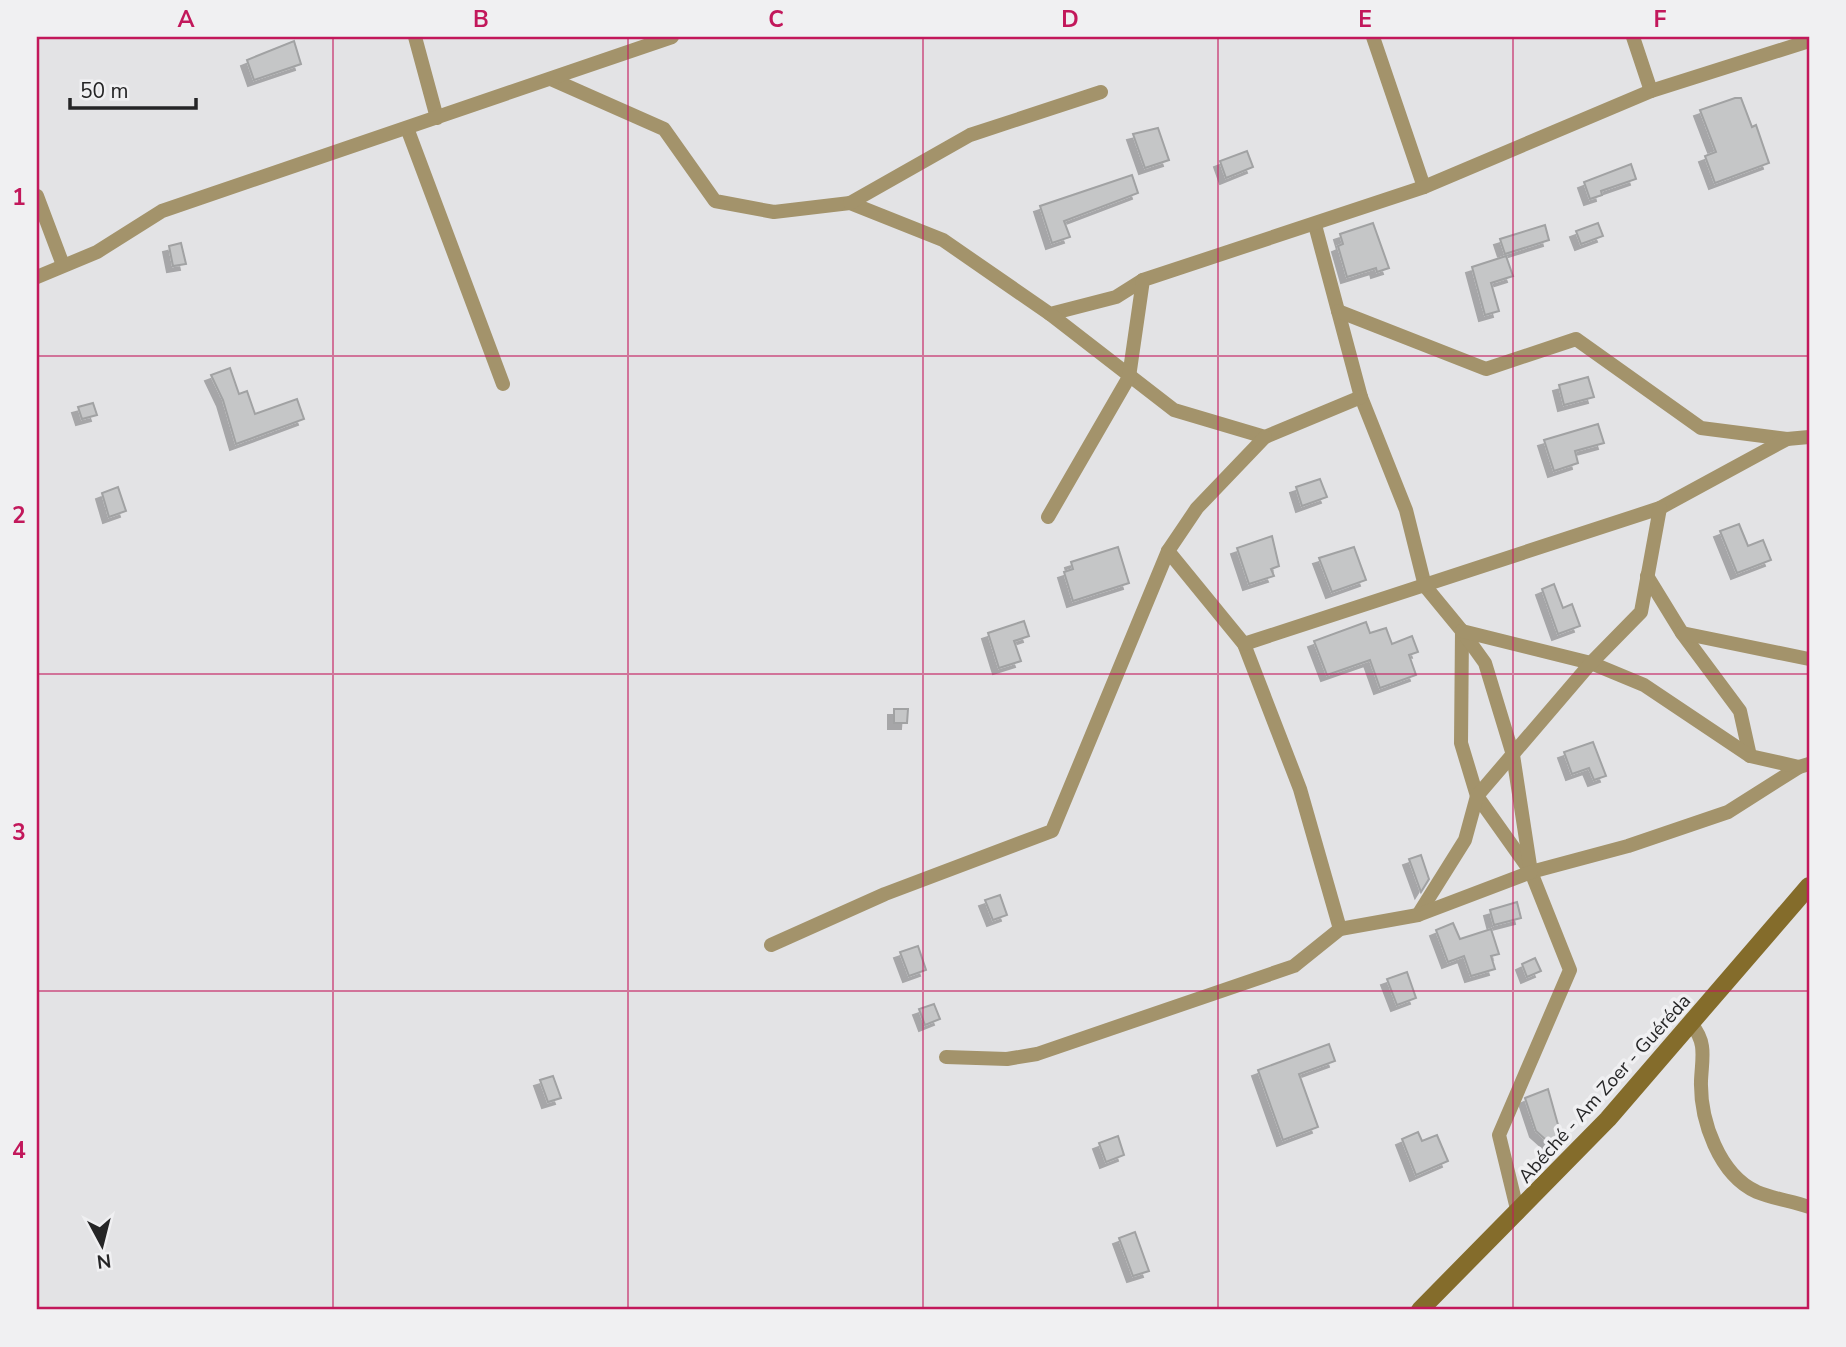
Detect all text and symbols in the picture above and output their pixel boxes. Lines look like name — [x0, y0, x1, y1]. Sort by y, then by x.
text: A — [177, 4, 195, 35]
text: B — [473, 4, 489, 35]
text: C — [768, 4, 784, 35]
text: D — [1061, 4, 1079, 35]
text: E — [1358, 4, 1372, 35]
text: F — [1654, 4, 1667, 35]
scale bar — [70, 66, 196, 110]
text: 50 m — [80, 77, 129, 105]
text: 1 — [12, 182, 26, 213]
text: 2 — [12, 500, 26, 531]
text: 3 — [12, 817, 26, 848]
street label: Abéché - Am Zoer - Guéréda — [1513, 988, 1697, 1189]
text: 4 — [12, 1135, 26, 1166]
north arrow — [66, 1210, 136, 1280]
text: N — [95, 1247, 113, 1275]

